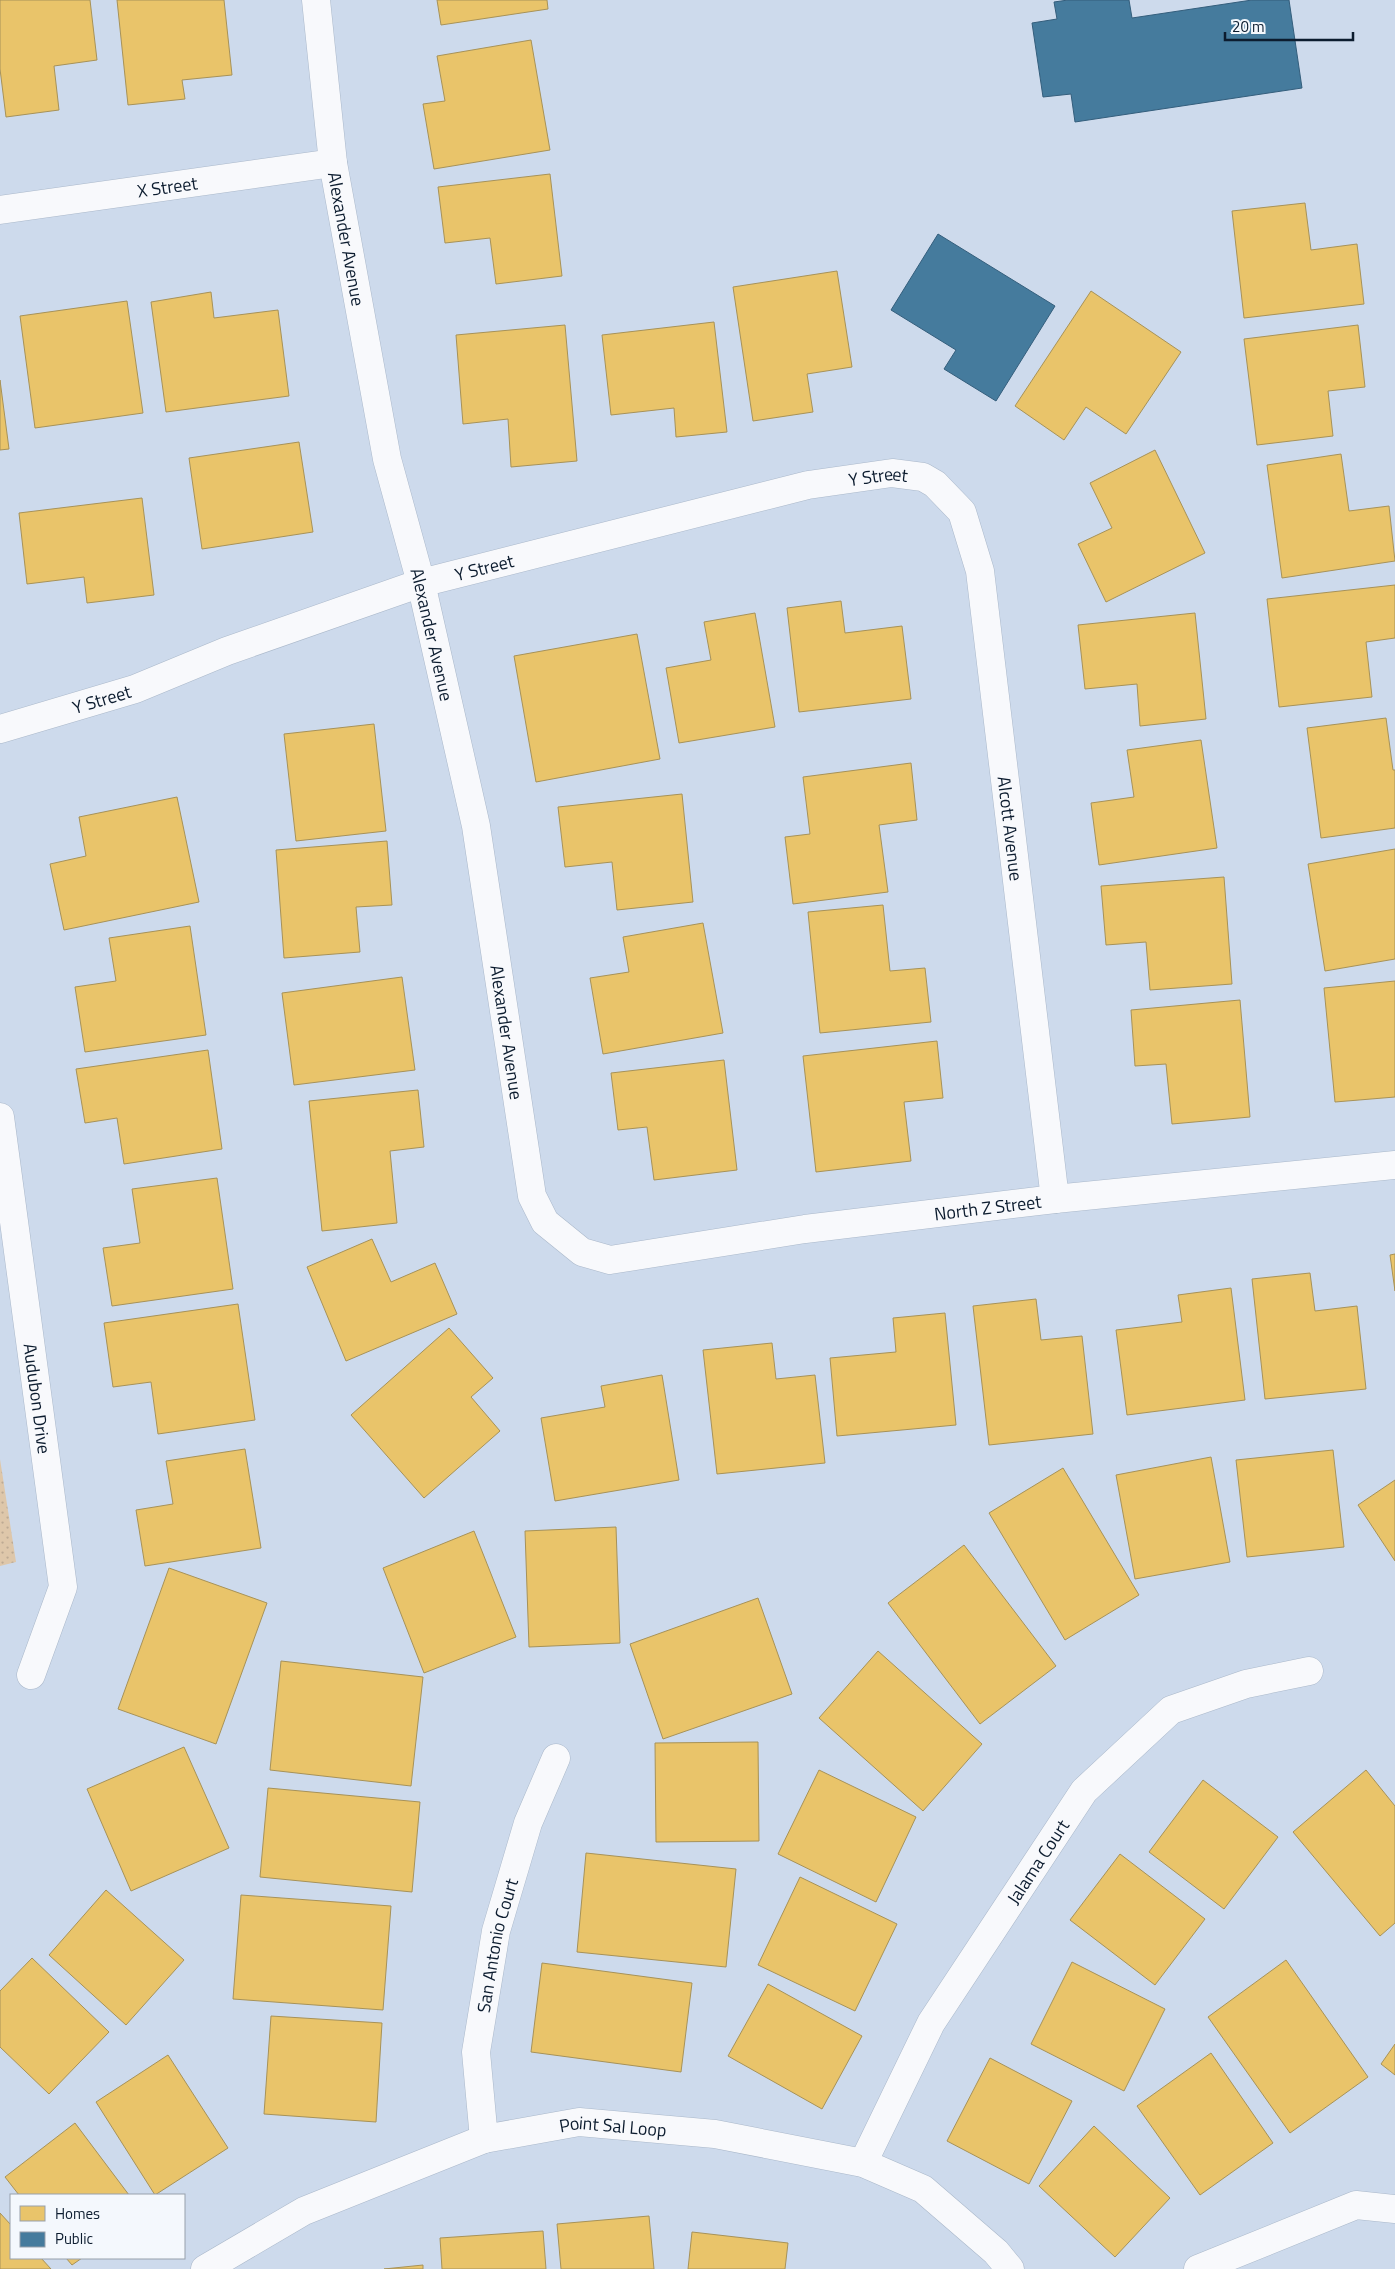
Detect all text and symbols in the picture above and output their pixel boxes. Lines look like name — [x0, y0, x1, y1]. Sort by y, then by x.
scale bar — [1225, 10, 1352, 42]
text: 20 m — [1232, 15, 1265, 38]
street label: X Street — [136, 169, 200, 204]
street label: Alexander Avenue — [321, 170, 372, 308]
street label: Y Street — [846, 460, 910, 493]
street label: Y Street — [452, 546, 517, 587]
street label: Alexander Avenue — [404, 565, 461, 704]
street label: Y Street — [69, 677, 135, 720]
street label: Alcott Avenue — [991, 775, 1030, 882]
street label: Alexander Avenue — [484, 963, 531, 1101]
street label: North Z Street — [933, 1187, 1044, 1227]
street label: Audubon Drive — [17, 1341, 59, 1455]
street label: Jalama Court — [1000, 1813, 1076, 1909]
street label: San Antonio Court — [469, 1874, 525, 2015]
street label: Point Sal Loop — [557, 2109, 668, 2143]
legend — [10, 2194, 185, 2259]
text: Homes — [55, 2202, 100, 2225]
text: Public — [55, 2227, 93, 2250]

